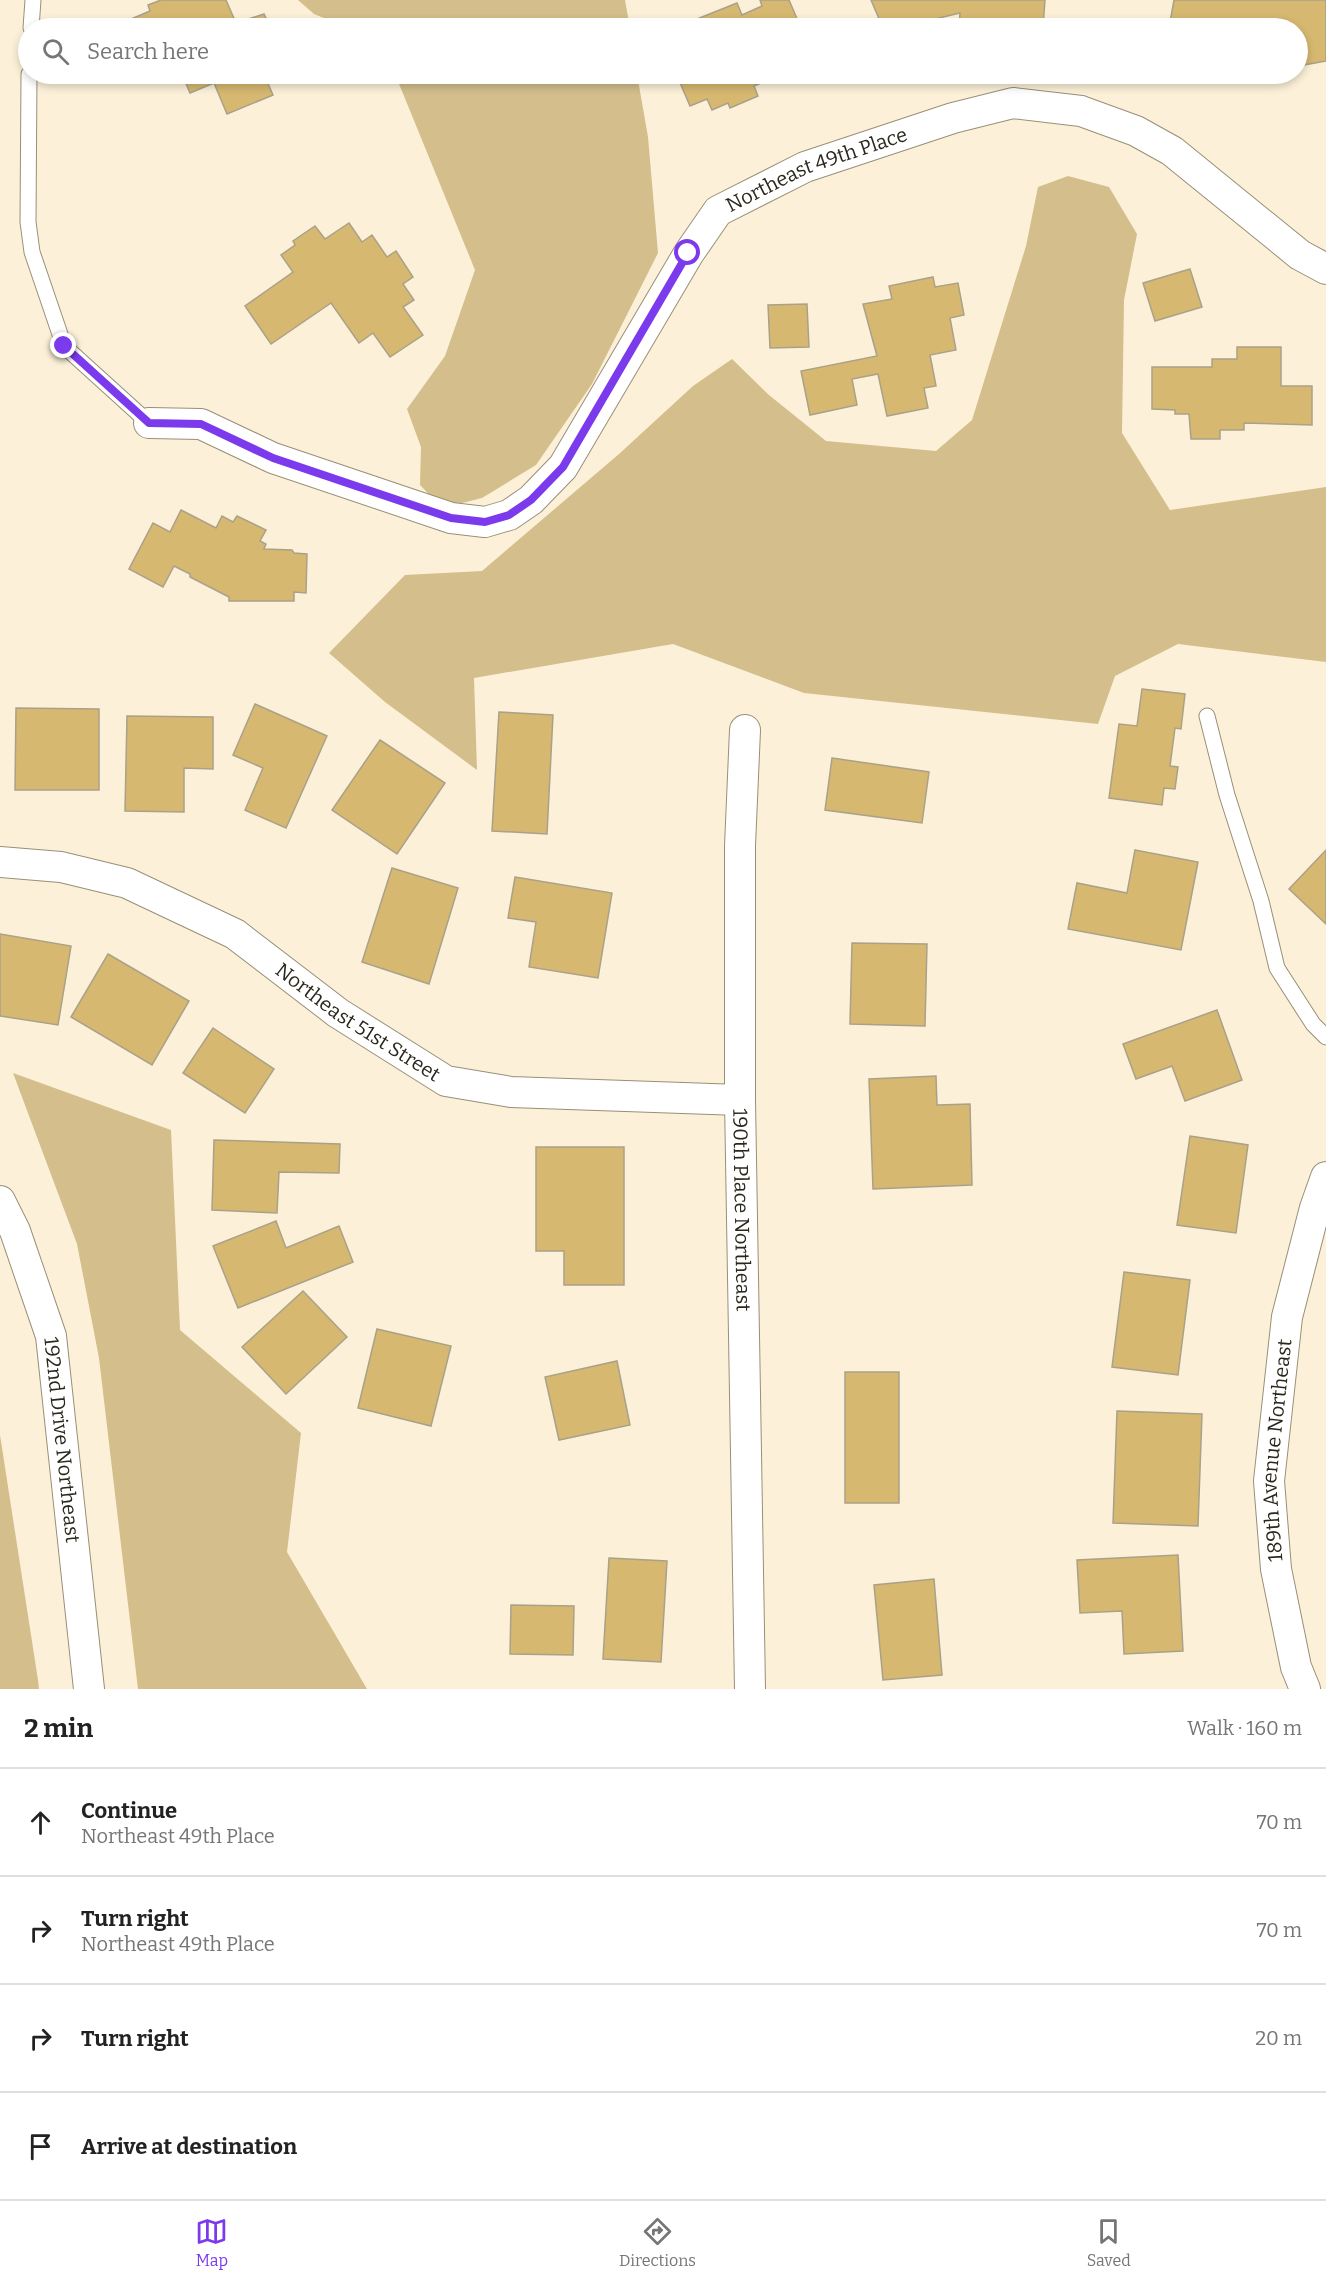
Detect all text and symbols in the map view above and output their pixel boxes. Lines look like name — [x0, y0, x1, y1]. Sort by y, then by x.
search box — [18, 18, 1308, 84]
icon: search — [39, 35, 72, 68]
text: Search here — [87, 38, 209, 65]
street label: Northeast 49th Place — [722, 122, 910, 217]
route start — [674, 239, 700, 265]
route end — [50, 332, 76, 358]
street label: Northeast 51st Street — [271, 958, 445, 1086]
street label: 190th Place Northeast — [728, 1108, 756, 1312]
street label: 192nd Drive Northeast — [39, 1336, 85, 1544]
street label: 189th Avenue Northeast — [1257, 1338, 1297, 1563]
text: 2 min — [24, 1713, 93, 1744]
text: Walk · 160 m — [1187, 1716, 1302, 1740]
text: Continue — [81, 1797, 177, 1824]
icon: ahead — [24, 1806, 57, 1839]
text: 70 m — [1256, 1810, 1302, 1834]
text: Northeast 49th Place — [81, 1824, 275, 1848]
text: Turn right — [81, 1905, 189, 1932]
icon: right — [24, 1914, 57, 1947]
text: 70 m — [1256, 1918, 1302, 1942]
text: Northeast 49th Place — [81, 1932, 275, 1956]
icon: right — [24, 2022, 57, 2055]
text: Turn right — [81, 2025, 189, 2052]
text: 20 m — [1255, 2026, 1302, 2050]
icon: arrive — [24, 2130, 57, 2163]
text: Arrive at destination — [81, 2133, 297, 2160]
tab: Map — [195, 2215, 228, 2270]
tab: Directions — [619, 2215, 696, 2270]
tab: Saved — [1087, 2215, 1131, 2270]

